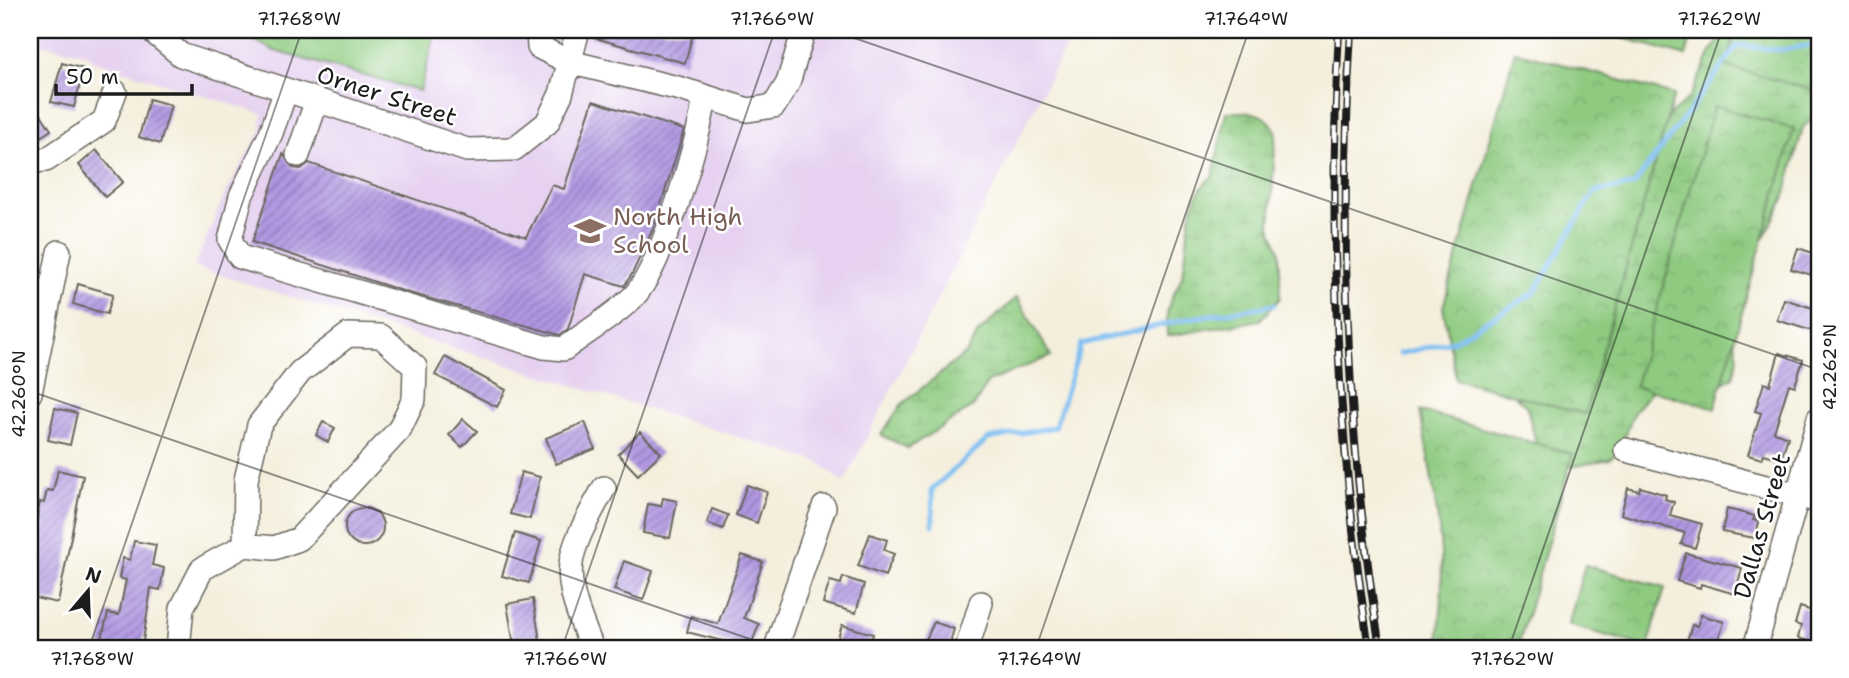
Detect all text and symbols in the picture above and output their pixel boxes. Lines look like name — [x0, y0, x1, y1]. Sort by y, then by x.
text: 71.768°W — [257, 7, 341, 31]
text: 71.766°W — [730, 7, 814, 31]
text: 71.764°W — [1204, 7, 1288, 31]
text: 71.762°W — [1677, 7, 1761, 31]
scale bar — [56, 52, 192, 96]
street label: Orner Street — [313, 58, 461, 134]
text: 50 m — [66, 63, 119, 91]
place label: North High School — [613, 201, 743, 261]
school or university icon: North High School — [573, 214, 607, 248]
text: 42.262°N — [1818, 324, 1842, 410]
text: 42.260°N — [7, 350, 31, 438]
street label: Dallas Street — [1726, 449, 1798, 603]
north arrow — [52, 556, 122, 626]
text: N — [82, 561, 105, 590]
text: 71.768°W — [50, 647, 134, 671]
text: 71.766°W — [523, 647, 607, 671]
text: 71.764°W — [997, 647, 1081, 671]
text: 71.762°W — [1470, 647, 1554, 671]

